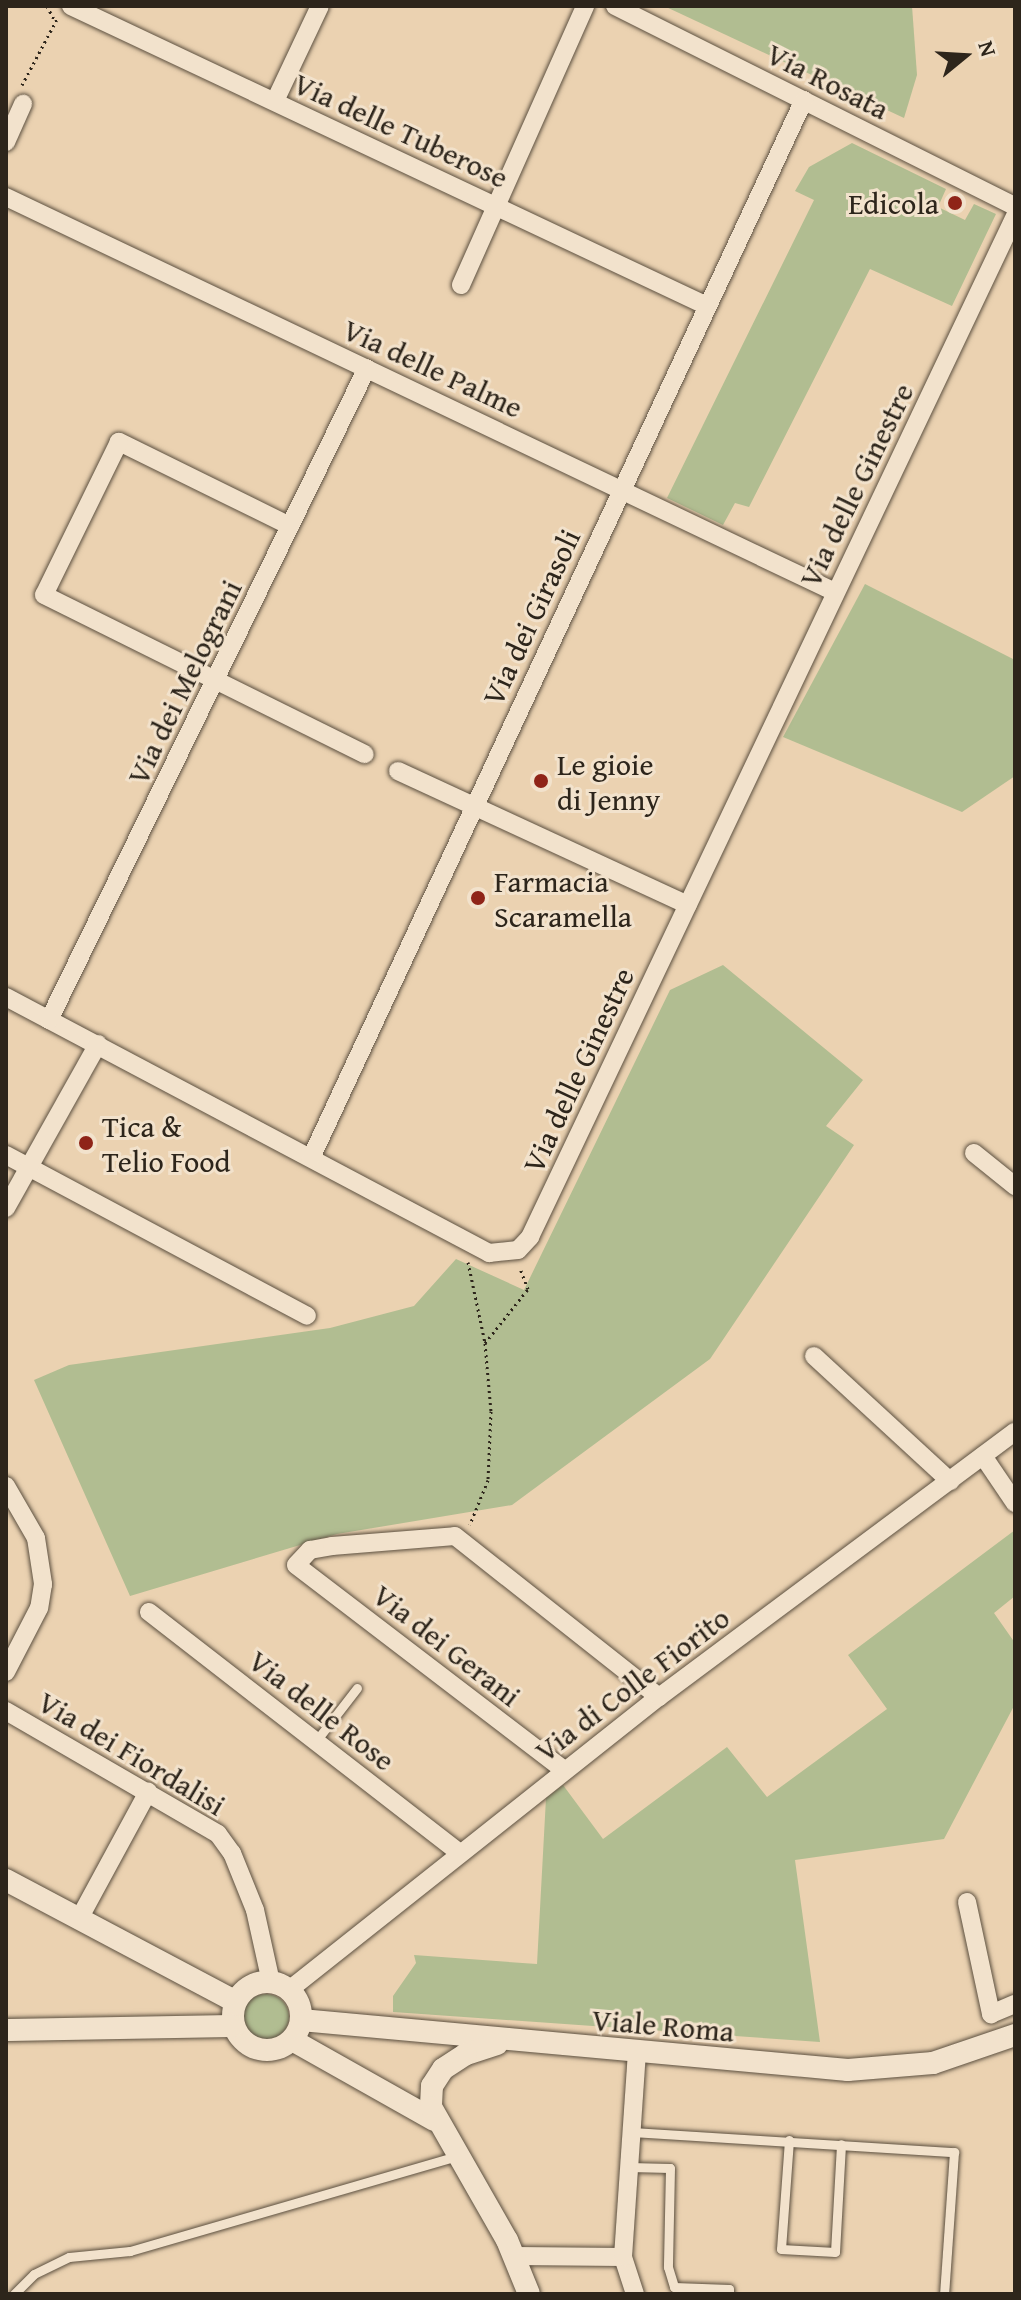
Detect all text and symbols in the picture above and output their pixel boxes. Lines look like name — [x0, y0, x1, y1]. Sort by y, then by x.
north arrow — [925, 16, 1005, 96]
street label: Via Rosata — [761, 35, 895, 127]
text: N — [970, 37, 1005, 61]
street label: Via delle Tuberose — [288, 65, 514, 195]
place label: Edicola — [848, 185, 939, 221]
marker: Edicola — [946, 194, 964, 212]
street label: Via delle Palme — [338, 311, 528, 425]
street label: Via delle Ginestre — [791, 377, 921, 593]
street label: Via dei Girasoli — [474, 523, 588, 711]
street label: Via dei Melograni — [119, 574, 249, 790]
place label: Le gioie di Jenny — [557, 746, 660, 816]
marker: Le gioie di Jenny — [532, 772, 550, 790]
place label: Farmacia Scaramella — [494, 863, 632, 934]
marker: Farmacia Scaramella — [469, 889, 487, 907]
street label: Via delle Ginestre — [515, 962, 641, 1178]
place label: Tica & Telio Food — [102, 1108, 231, 1178]
marker: Tica & Telio Food — [77, 1134, 95, 1152]
street label: Via dei Gerani — [366, 1576, 528, 1714]
street label: Via di Colle Fiorito — [528, 1599, 736, 1769]
street label: Via delle Rose — [242, 1642, 402, 1778]
street label: Via dei Fiordalisi — [32, 1683, 232, 1823]
street label: Viale Roma — [590, 2001, 736, 2049]

